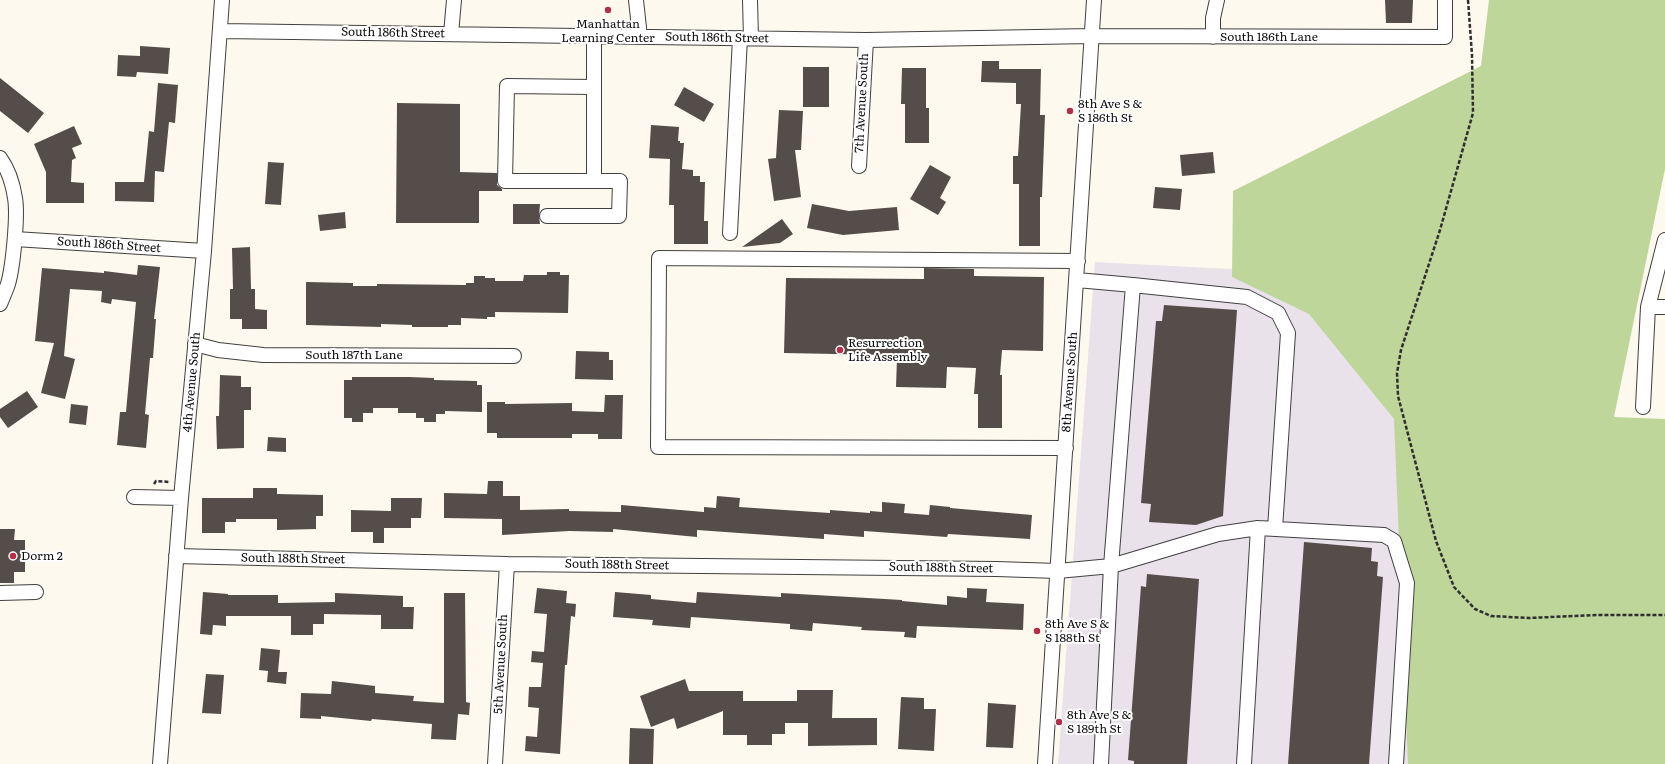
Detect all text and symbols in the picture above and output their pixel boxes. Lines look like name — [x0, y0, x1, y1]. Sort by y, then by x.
marker: Manhattan Learning Center — [603, 5, 613, 15]
place label: Manhattan Learning Center — [561, 17, 655, 45]
street label: South 186th Street — [341, 25, 445, 41]
street label: South 186th Street — [665, 30, 769, 46]
street label: South 186th Lane — [1220, 30, 1318, 44]
street label: 7th Avenue South — [852, 53, 872, 153]
place label: 8th Ave S & S 186th St — [1078, 97, 1142, 125]
marker: 8th Ave S & S 186th St — [1065, 106, 1075, 116]
street label: South 186th Street — [57, 234, 161, 256]
street label: 4th Avenue South — [180, 331, 204, 433]
street label: 8th Avenue South — [1059, 331, 1081, 433]
place label: Resurrection Life Assembly — [848, 336, 927, 364]
marker: Resurrection Life Assembly — [835, 345, 845, 355]
street label: South 187th Lane — [305, 348, 403, 362]
place label: Dorm 2 — [21, 549, 63, 563]
marker: Dorm 2 — [8, 551, 18, 561]
street label: South 188th Street — [241, 551, 345, 567]
street label: South 188th Street — [565, 557, 669, 573]
street label: South 188th Street — [889, 560, 993, 576]
street label: 5th Avenue South — [491, 614, 511, 714]
place label: 8th Ave S & S 188th St — [1045, 617, 1109, 645]
marker: 8th Ave S & S 188th St — [1032, 626, 1042, 636]
place label: 8th Ave S & S 189th St — [1067, 708, 1131, 736]
marker: 8th Ave S & S 189th St — [1054, 717, 1064, 727]

